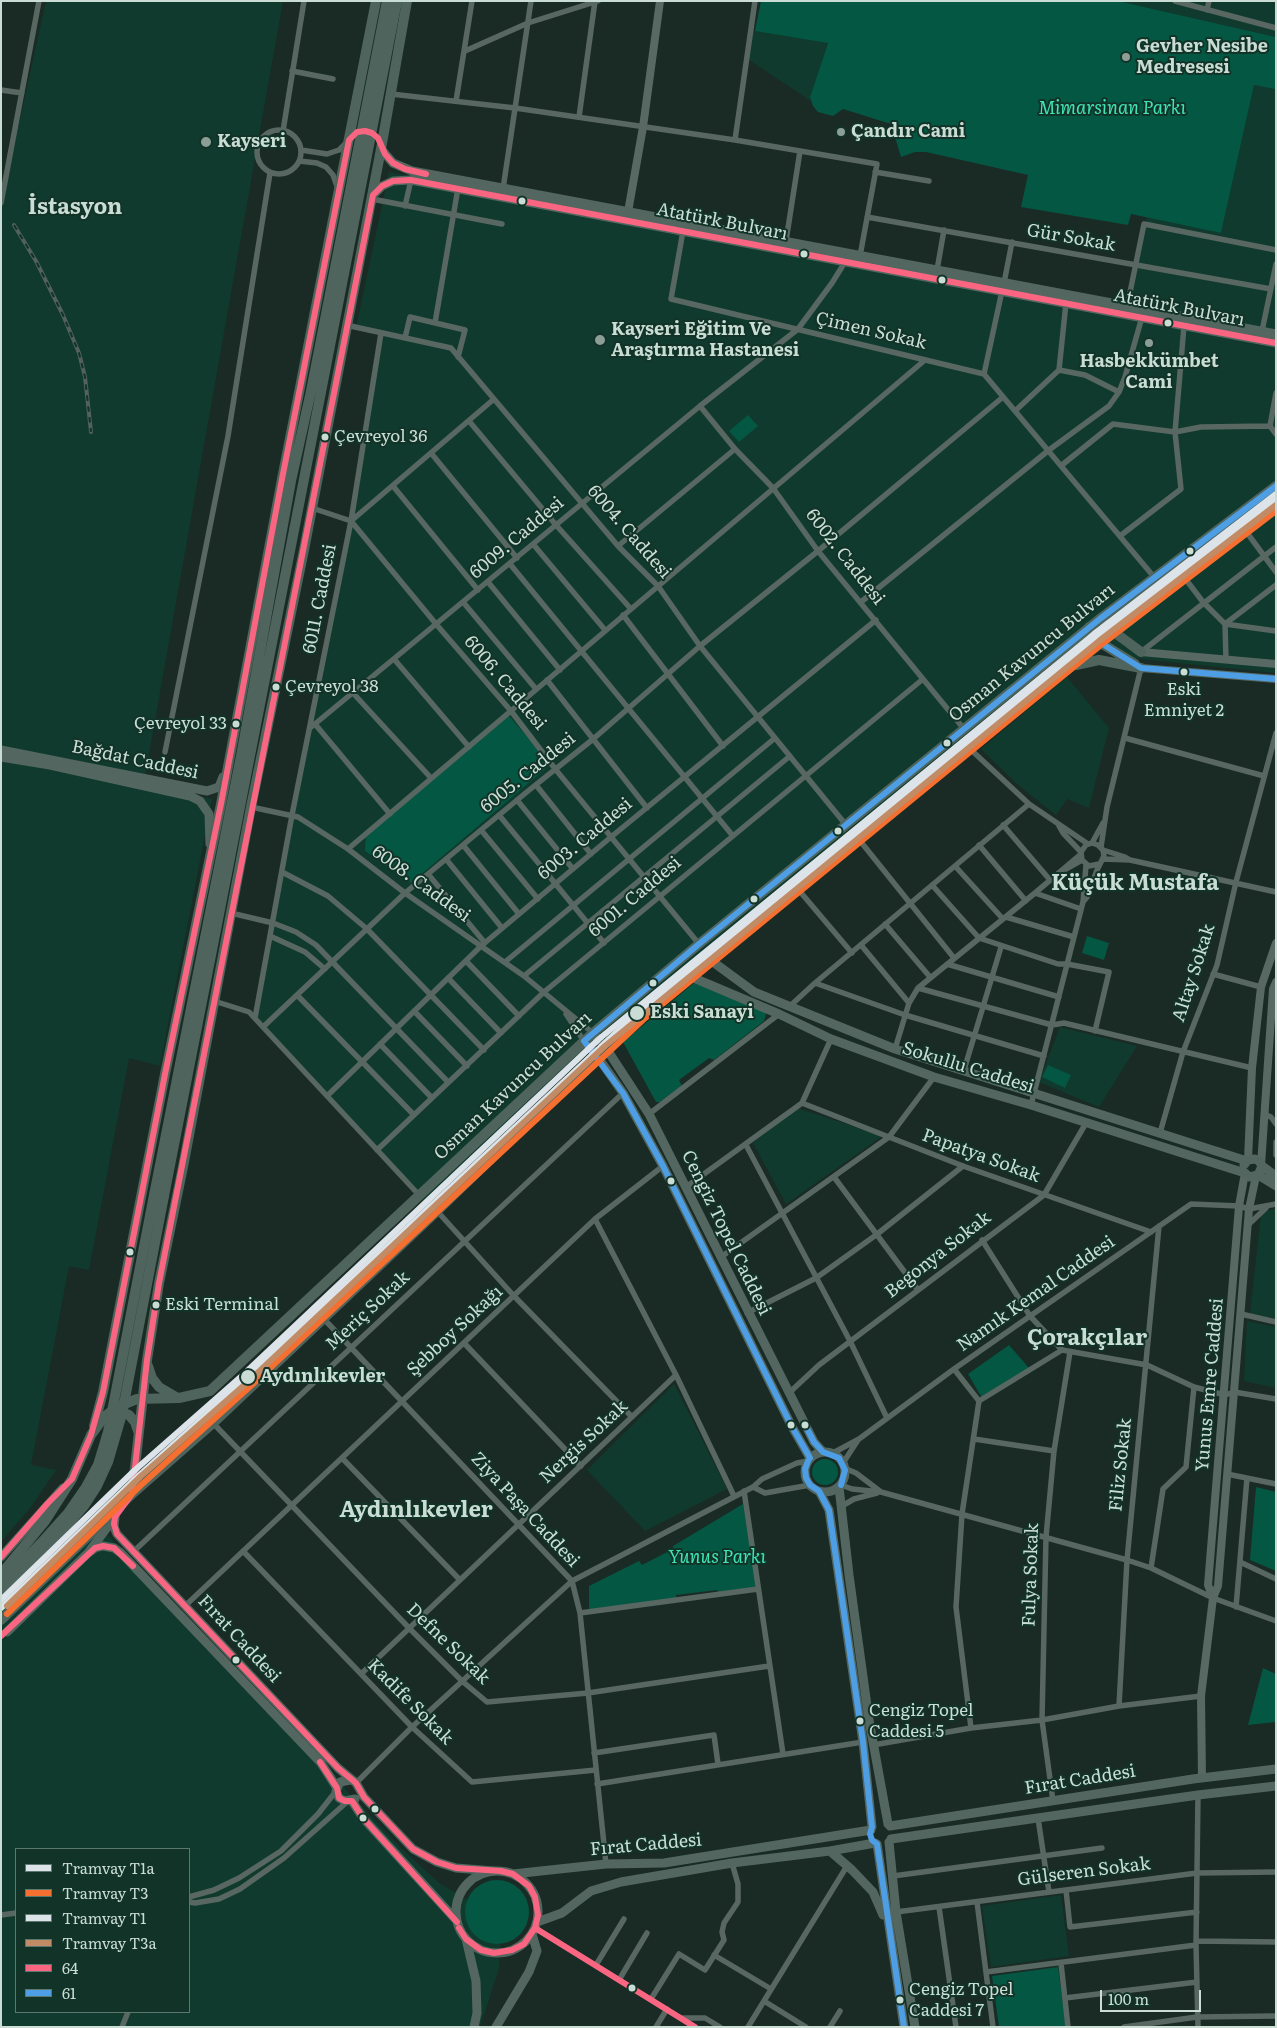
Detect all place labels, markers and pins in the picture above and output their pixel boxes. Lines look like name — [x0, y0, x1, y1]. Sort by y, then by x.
place label: Gevher Nesibe Medresesi — [1136, 36, 1268, 78]
marker: Gevher Nesibe Medresesi — [1120, 51, 1132, 63]
place label: Çandır Cami — [851, 121, 965, 143]
marker: Çandır Cami — [835, 126, 847, 138]
place label: Kayseri — [217, 131, 286, 153]
marker: Kayseri — [199, 135, 213, 149]
unlabelled marker — [517, 196, 527, 206]
unlabelled marker — [799, 249, 809, 259]
unlabelled marker — [937, 275, 947, 285]
unlabelled marker — [1163, 318, 1173, 328]
place label: Kayseri Eğitim Ve Araştırma Hastanesi — [611, 319, 799, 362]
marker: Kayseri Eğitim Ve Araştırma Hastanesi — [593, 333, 607, 347]
marker: Hasbekkümbet Cami — [1143, 337, 1155, 349]
place label: Hasbekkümbet Cami — [1079, 351, 1219, 394]
place label: Çevreyol 36 — [334, 427, 427, 447]
marker: Çevreyol 36 — [320, 432, 330, 442]
unlabelled marker — [1185, 546, 1195, 556]
marker: Eski Emniyet 2 — [1179, 667, 1189, 677]
place label: Çevreyol 38 — [285, 677, 379, 697]
place label: Eski Emniyet 2 — [1144, 680, 1224, 720]
marker: Çevreyol 38 — [271, 682, 281, 692]
place label: Çevreyol 33 — [134, 714, 227, 734]
marker: Çevreyol 33 — [231, 719, 241, 729]
unlabelled marker — [942, 738, 952, 748]
unlabelled marker — [833, 826, 843, 836]
unlabelled marker — [749, 894, 759, 904]
unlabelled marker — [648, 978, 658, 988]
place label: Eski Sanayi — [650, 1002, 754, 1024]
marker: Eski Sanayi — [628, 1004, 646, 1022]
unlabelled marker — [666, 1176, 676, 1186]
unlabelled marker — [125, 1247, 135, 1257]
place label: Eski Terminal — [165, 1295, 279, 1315]
marker: Eski Terminal — [151, 1300, 161, 1310]
place label: Aydınlıkevler — [260, 1366, 385, 1388]
marker: Aydınlıkevler — [239, 1368, 257, 1386]
unlabelled marker — [786, 1420, 796, 1430]
unlabelled marker — [800, 1420, 810, 1430]
unlabelled marker — [231, 1655, 241, 1665]
place label: Cengiz Topel Caddesi 5 — [869, 1701, 973, 1741]
marker: Cengiz Topel Caddesi 5 — [855, 1716, 865, 1726]
unlabelled marker — [370, 1804, 380, 1814]
unlabelled marker — [358, 1813, 368, 1823]
place label: Cengiz Topel Caddesi 7 — [909, 1980, 1013, 2020]
unlabelled marker — [627, 1983, 637, 1993]
marker: Cengiz Topel Caddesi 7 — [895, 1995, 905, 2005]

